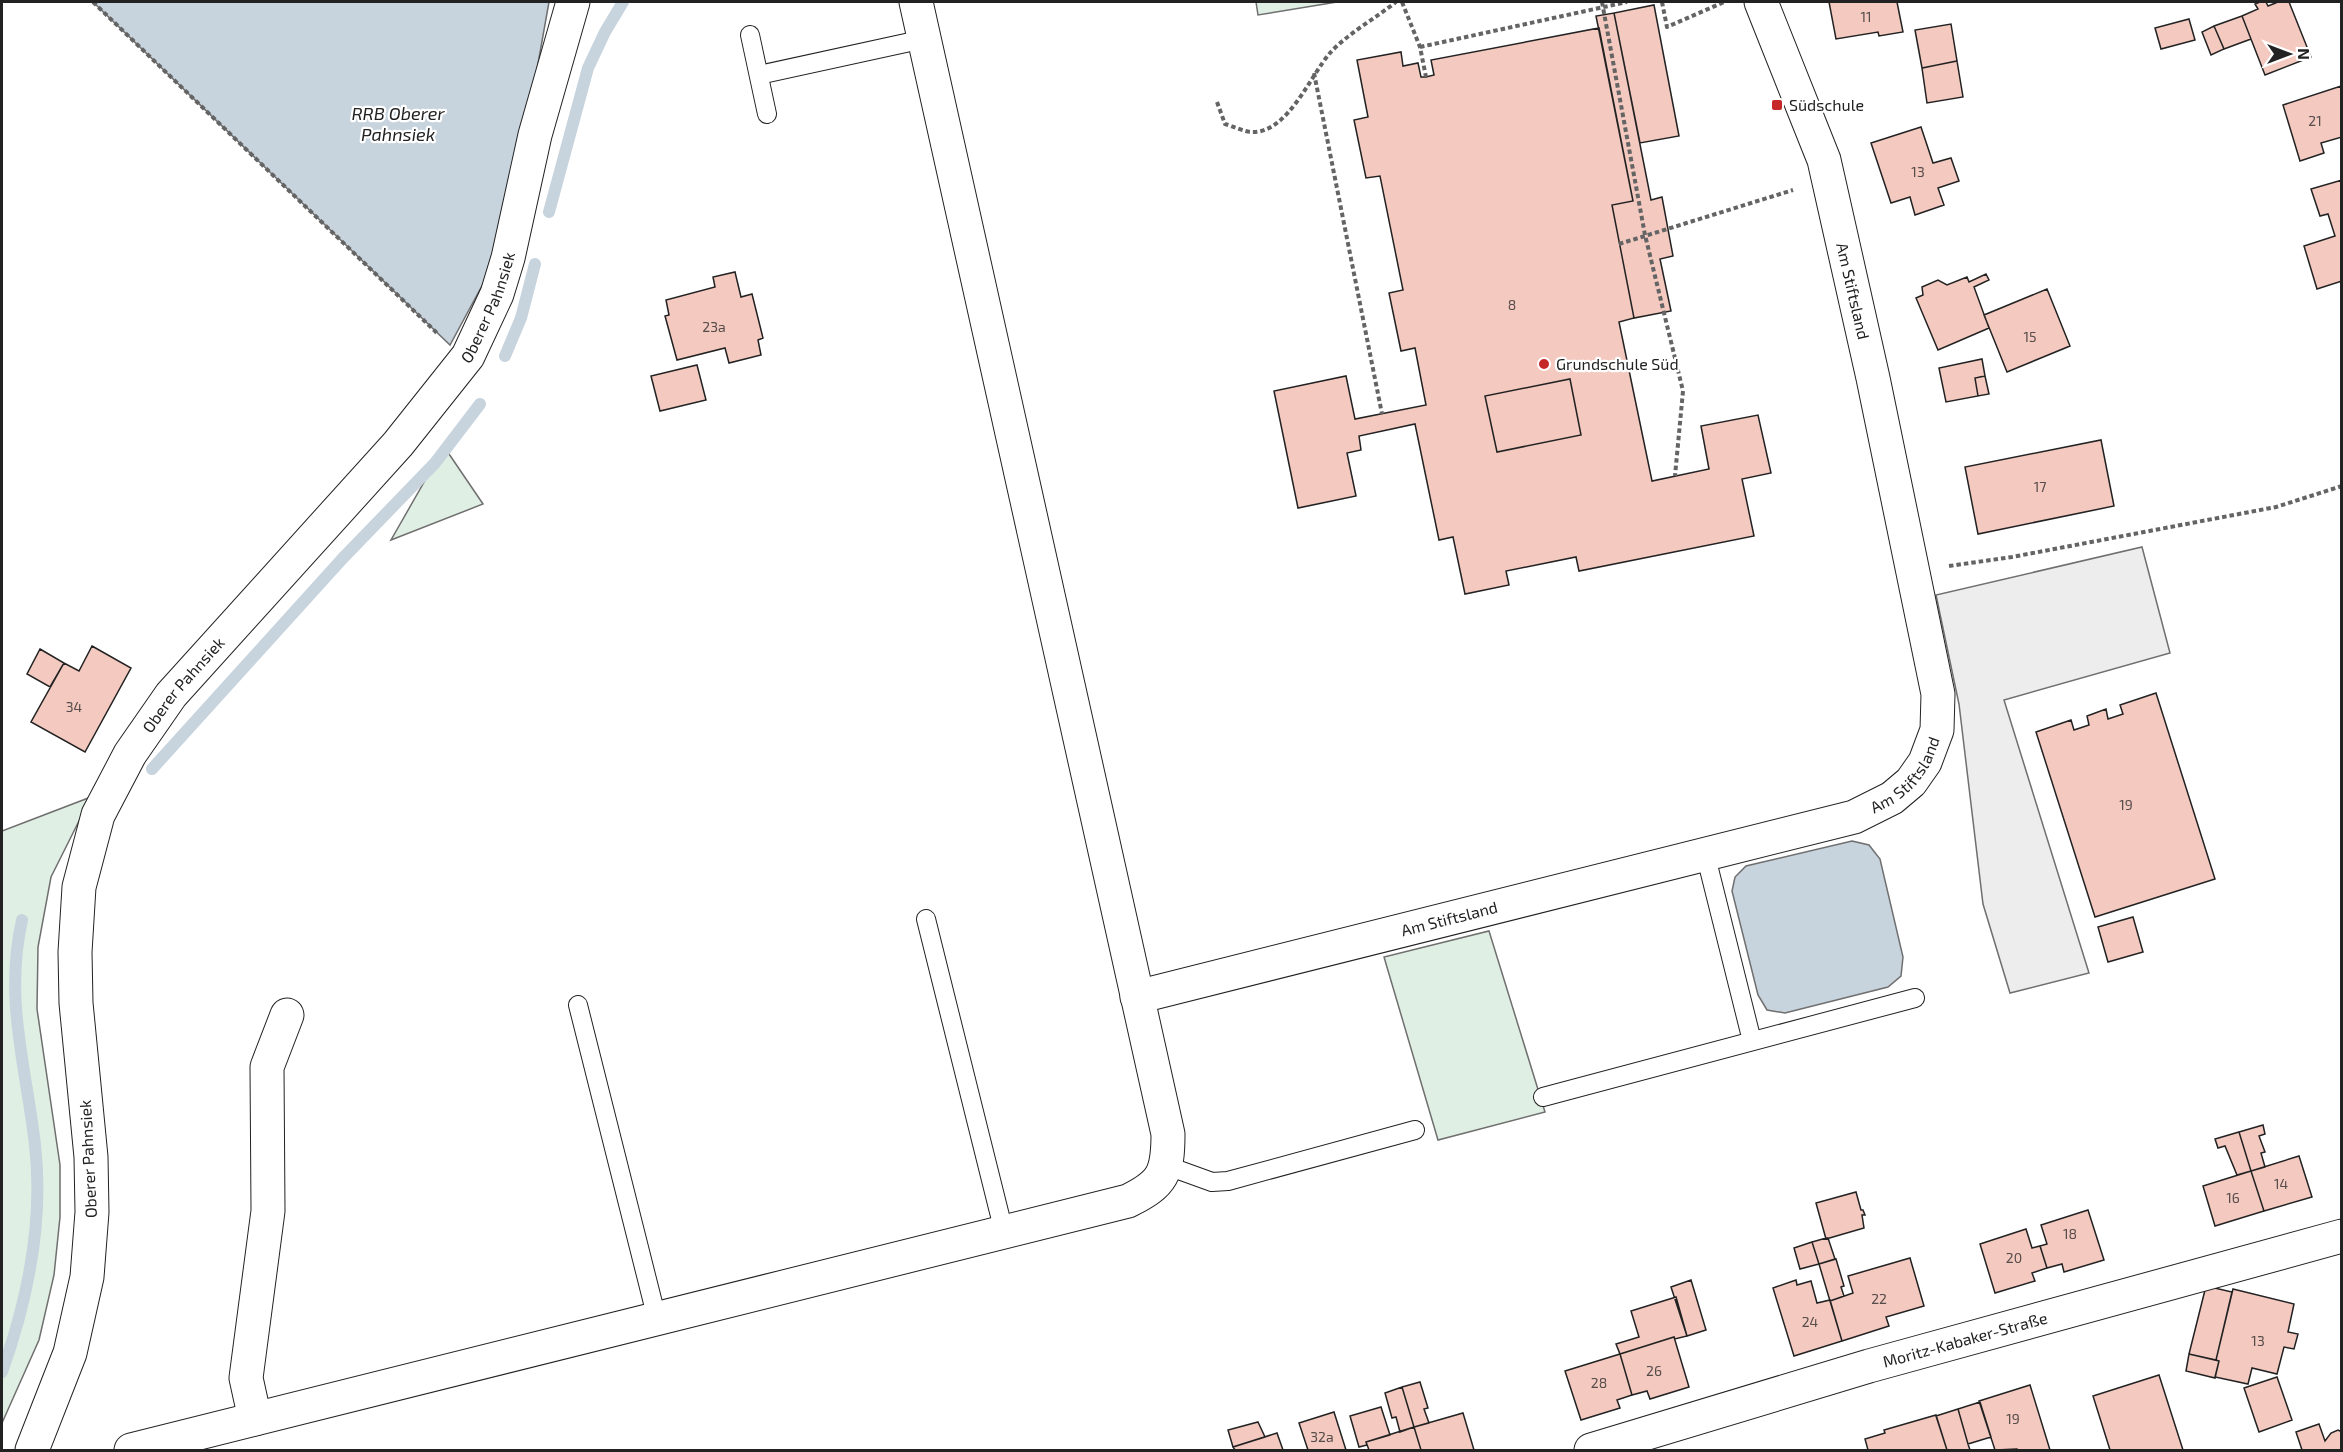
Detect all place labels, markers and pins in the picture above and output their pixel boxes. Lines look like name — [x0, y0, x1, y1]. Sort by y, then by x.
place label: Südschule — [1789, 95, 1864, 114]
marker: Südschule — [1770, 98, 1784, 112]
place label: Grundschule Süd — [1556, 354, 1679, 373]
marker: Grundschule Süd — [1537, 357, 1551, 371]

